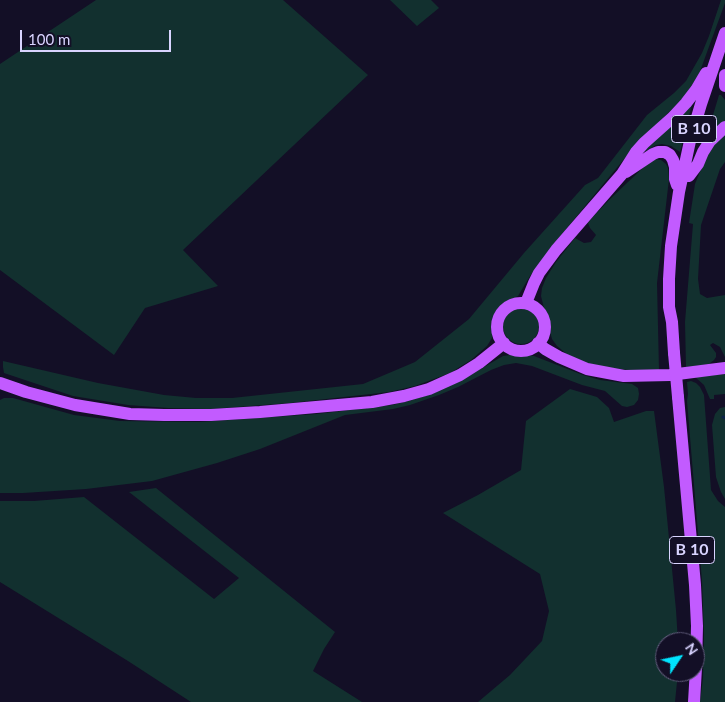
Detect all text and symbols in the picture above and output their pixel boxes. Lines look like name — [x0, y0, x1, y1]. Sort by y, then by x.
scale bar — [22, 20, 174, 52]
text: 100 m — [28, 30, 70, 48]
road number: B 10 — [672, 116, 716, 142]
road number: B 10 — [670, 536, 714, 564]
north arrow — [655, 632, 705, 682]
text: N — [682, 640, 702, 658]

